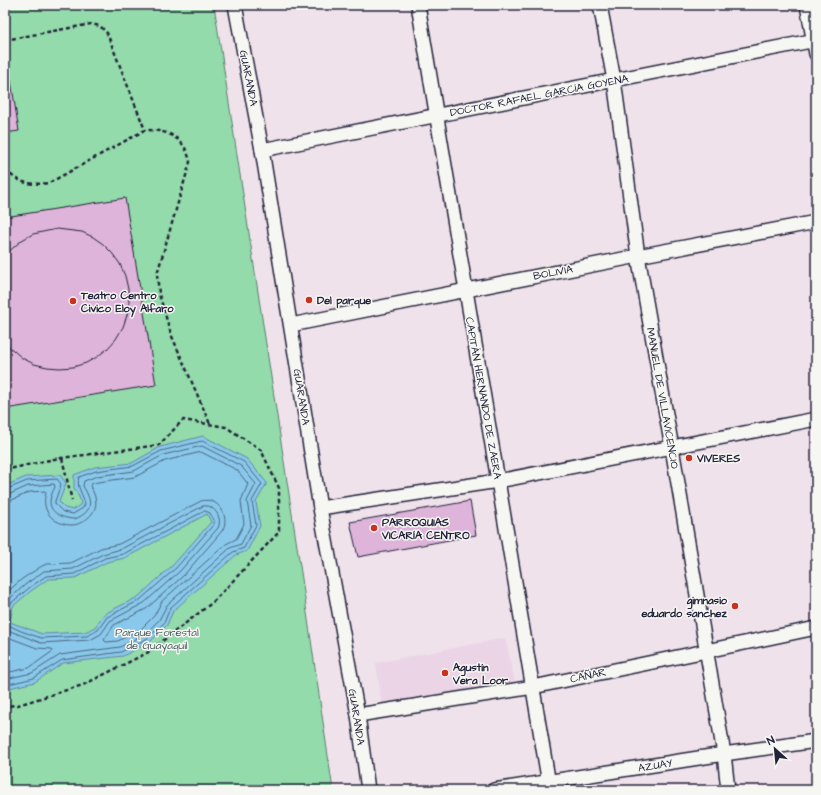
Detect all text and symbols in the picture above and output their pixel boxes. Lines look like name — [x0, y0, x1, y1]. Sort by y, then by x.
street label: GUARANDA — [236, 49, 261, 107]
street label: DOCTOR RAFAEL GARCÍA GOYENA — [449, 71, 630, 120]
street label: BOLIVIA — [532, 261, 574, 284]
place label: Teatro Centro Civico Eloy Alfaro — [80, 288, 174, 318]
place label: Del parque — [317, 293, 371, 309]
marker: Del parque — [304, 295, 314, 305]
marker: Teatro Centro Civico Eloy Alfaro — [68, 296, 78, 306]
street label: CAPITÁN HERNANDO DE ZAERA — [462, 316, 505, 480]
street label: MANUEL DE VILLAVICENCIO — [643, 326, 682, 471]
street label: GUARANDA — [290, 368, 313, 426]
place label: VIVERES — [696, 451, 740, 466]
marker: VIVERES — [684, 453, 694, 463]
place label: PARROQUIAS VICARÍA CENTRO — [381, 515, 470, 543]
marker: PARROQUIAS VICARÍA CENTRO — [369, 523, 379, 533]
place label: gimnasio eduardo sanchez — [641, 593, 728, 621]
marker: gimnasio eduardo sanchez — [730, 601, 740, 611]
park label: Parque Forestal de Guayaquil — [115, 625, 199, 654]
place label: Agustín Vera Loor — [452, 660, 509, 688]
street label: CAÑAR — [569, 664, 608, 687]
marker: Agustín Vera Loor — [440, 668, 450, 678]
street label: GUARANDA — [345, 688, 368, 746]
north arrow — [755, 729, 795, 769]
text: N — [764, 732, 777, 749]
street label: AZUAY — [637, 755, 674, 776]

